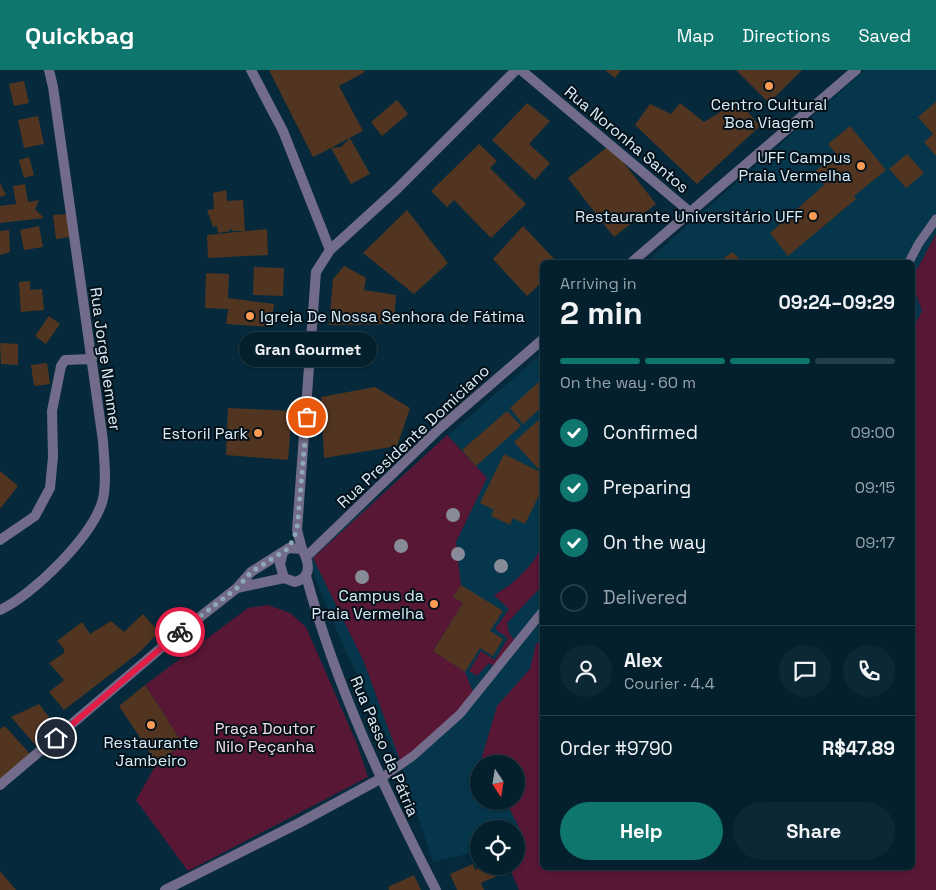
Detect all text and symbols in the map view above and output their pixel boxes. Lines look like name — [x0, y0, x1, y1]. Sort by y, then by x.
text: Quickbag — [25, 20, 134, 51]
text: Map — [677, 24, 714, 47]
text: Directions — [742, 24, 831, 47]
text: Saved — [859, 24, 911, 47]
marker: Centro Cultural Boa Viagem — [763, 80, 775, 92]
street label: Rua Noronha Santos — [560, 81, 693, 198]
place label: Centro Cultural Boa Viagem — [711, 94, 827, 133]
place label: UFF Campus Praia Vermelha — [738, 147, 851, 186]
marker: UFF Campus Praia Vermelha — [855, 160, 867, 172]
place label: Restaurante Universitário UFF — [575, 206, 803, 227]
marker: Restaurante Universitário UFF — [807, 210, 819, 222]
text: Arriving in — [560, 273, 637, 294]
street label: Rua Jorge Nemmer — [85, 286, 126, 432]
text: 09:24–09:29 — [778, 290, 895, 315]
text: 2 min — [560, 293, 643, 333]
place label: Igreja De Nossa Senhora de Fátima — [260, 306, 525, 327]
marker: Igreja De Nossa Senhora de Fátima — [244, 310, 256, 322]
callout: Gran Gourmet — [238, 332, 376, 367]
text: Gran Gourmet — [255, 339, 361, 360]
street label: Rua Presidente Domiciano — [333, 360, 494, 513]
text: On the way · 60 m — [560, 372, 696, 393]
pin — [286, 396, 328, 438]
icon: bag — [293, 403, 321, 431]
icon: check — [560, 419, 588, 447]
text: Confirmed — [603, 420, 698, 445]
text: 09:00 — [850, 422, 895, 443]
place label: Estoril Park — [163, 423, 248, 444]
marker: Estoril Park — [252, 427, 264, 439]
icon: check — [560, 474, 588, 502]
text: Preparing — [603, 475, 691, 500]
text: 09:15 — [855, 477, 895, 498]
icon: check — [560, 529, 588, 557]
text: On the way — [603, 530, 706, 555]
text: 09:17 — [855, 532, 895, 553]
place label: Campus da Praia Vermelha — [311, 585, 424, 624]
text: Delivered — [603, 585, 688, 610]
marker: Campus da Praia Vermelha — [428, 598, 440, 610]
courier — [155, 607, 205, 657]
icon: bike — [166, 618, 194, 646]
button: person — [560, 645, 612, 697]
button: chat — [779, 645, 831, 697]
button: phone — [843, 645, 895, 697]
text: Alex — [624, 648, 663, 673]
street label: Rua Passo da Pátria — [345, 673, 424, 820]
text: Courier · 4.4 — [624, 673, 715, 694]
pin — [35, 717, 77, 759]
park label: Praça Doutor Nilo Peçanha — [215, 718, 315, 757]
marker: Restaurante Jambeiro — [145, 719, 157, 731]
icon: home — [42, 724, 70, 752]
place label: Restaurante Jambeiro — [103, 732, 199, 771]
text: Order #9790 — [560, 736, 673, 761]
text: R$47.89 — [822, 736, 895, 761]
north arrow — [470, 755, 525, 810]
map controls — [470, 755, 525, 875]
button: Help — [560, 802, 723, 860]
button: Share — [733, 802, 895, 860]
button: locate — [470, 820, 525, 875]

